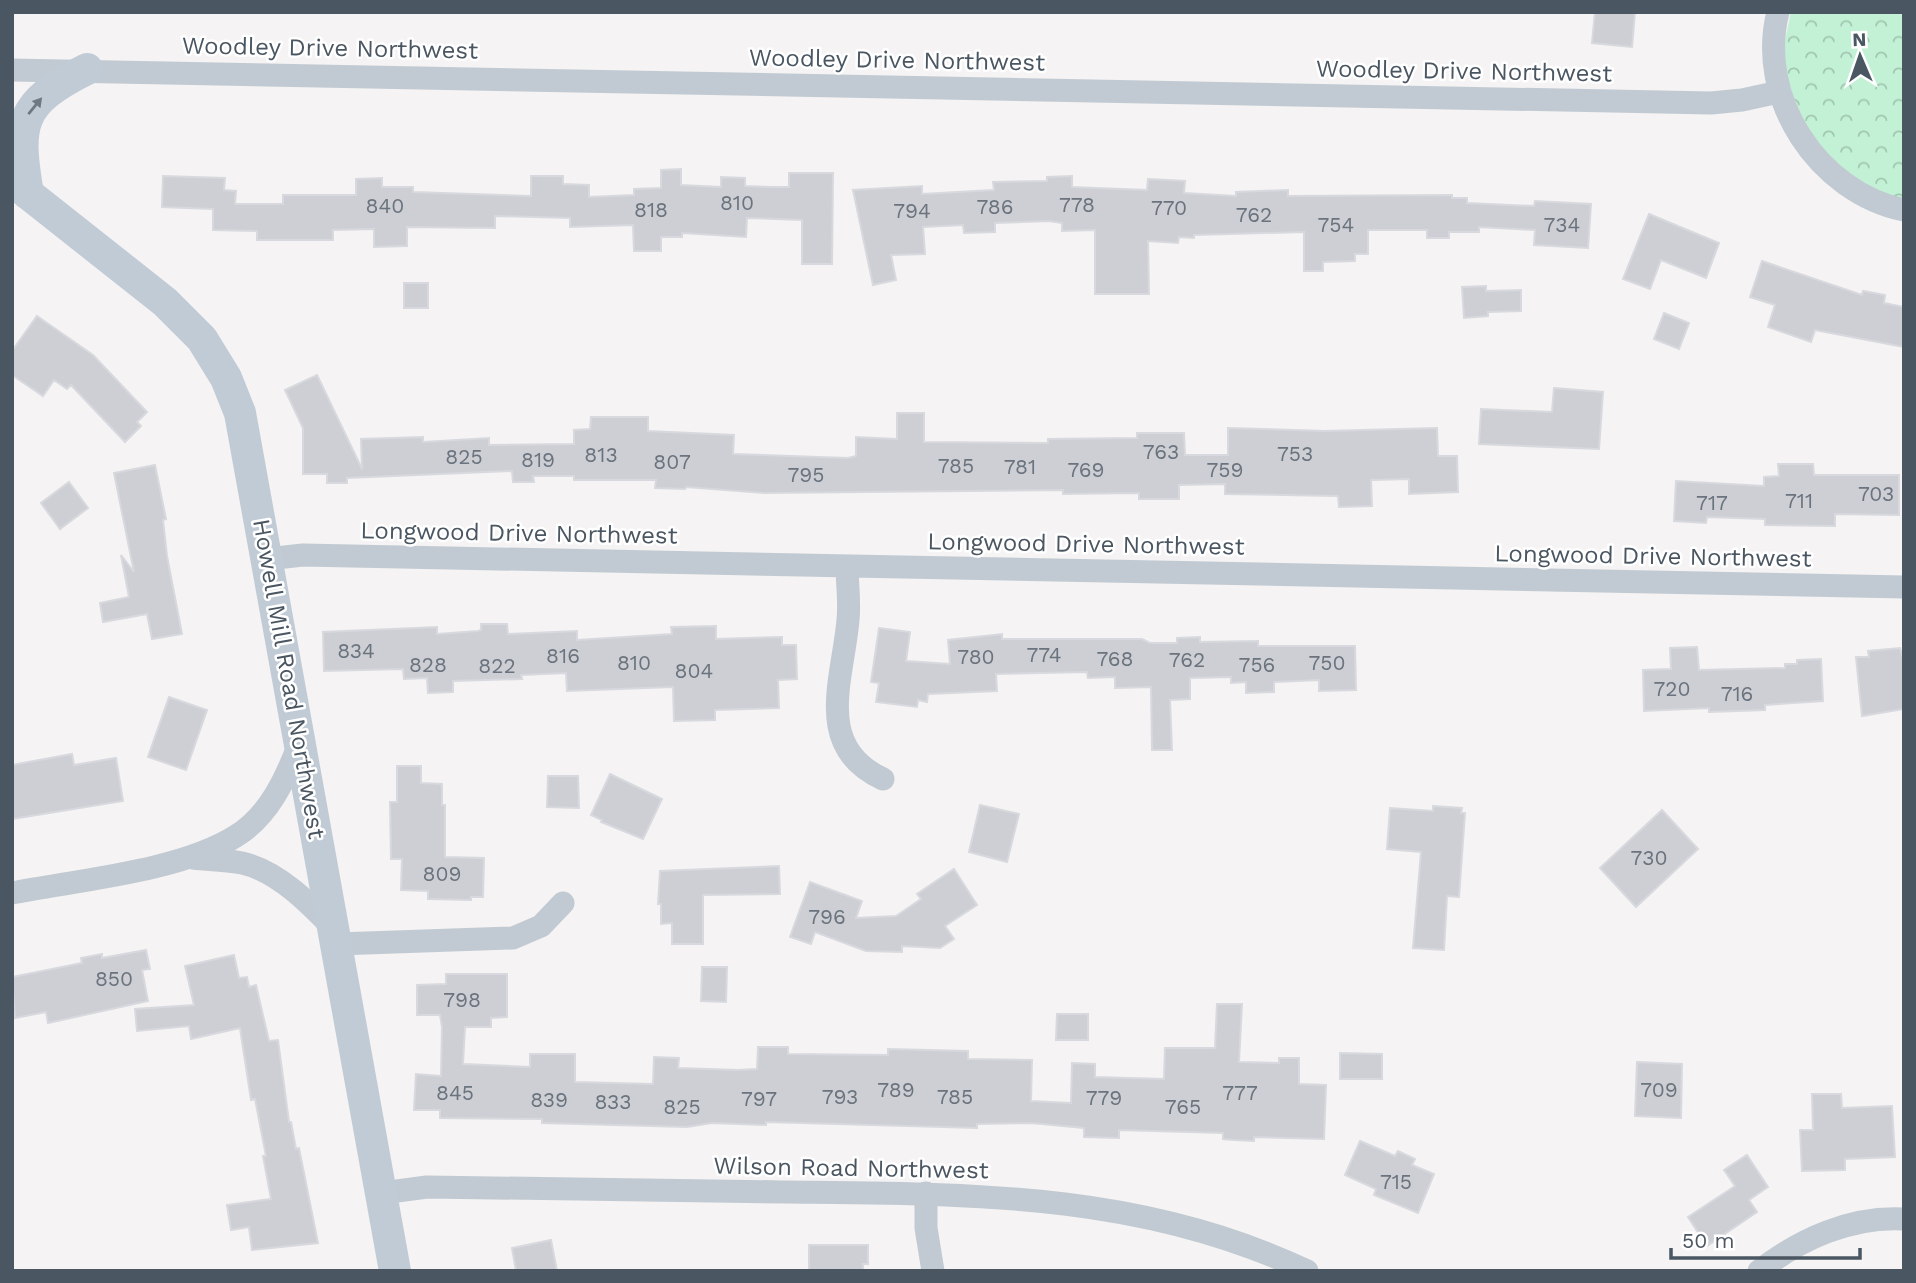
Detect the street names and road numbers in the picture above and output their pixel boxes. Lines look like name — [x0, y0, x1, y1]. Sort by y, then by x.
street label: Woodley Drive Northwest — [182, 31, 478, 65]
street label: Woodley Drive Northwest — [749, 43, 1045, 77]
street label: Woodley Drive Northwest — [1316, 54, 1612, 88]
street label: Longwood Drive Northwest — [360, 516, 678, 550]
street label: Howell Mill Road Northwest — [247, 517, 331, 841]
street label: Longwood Drive Northwest — [927, 527, 1245, 561]
street label: Longwood Drive Northwest — [1494, 539, 1812, 573]
street label: Wilson Road Northwest — [713, 1152, 989, 1184]

